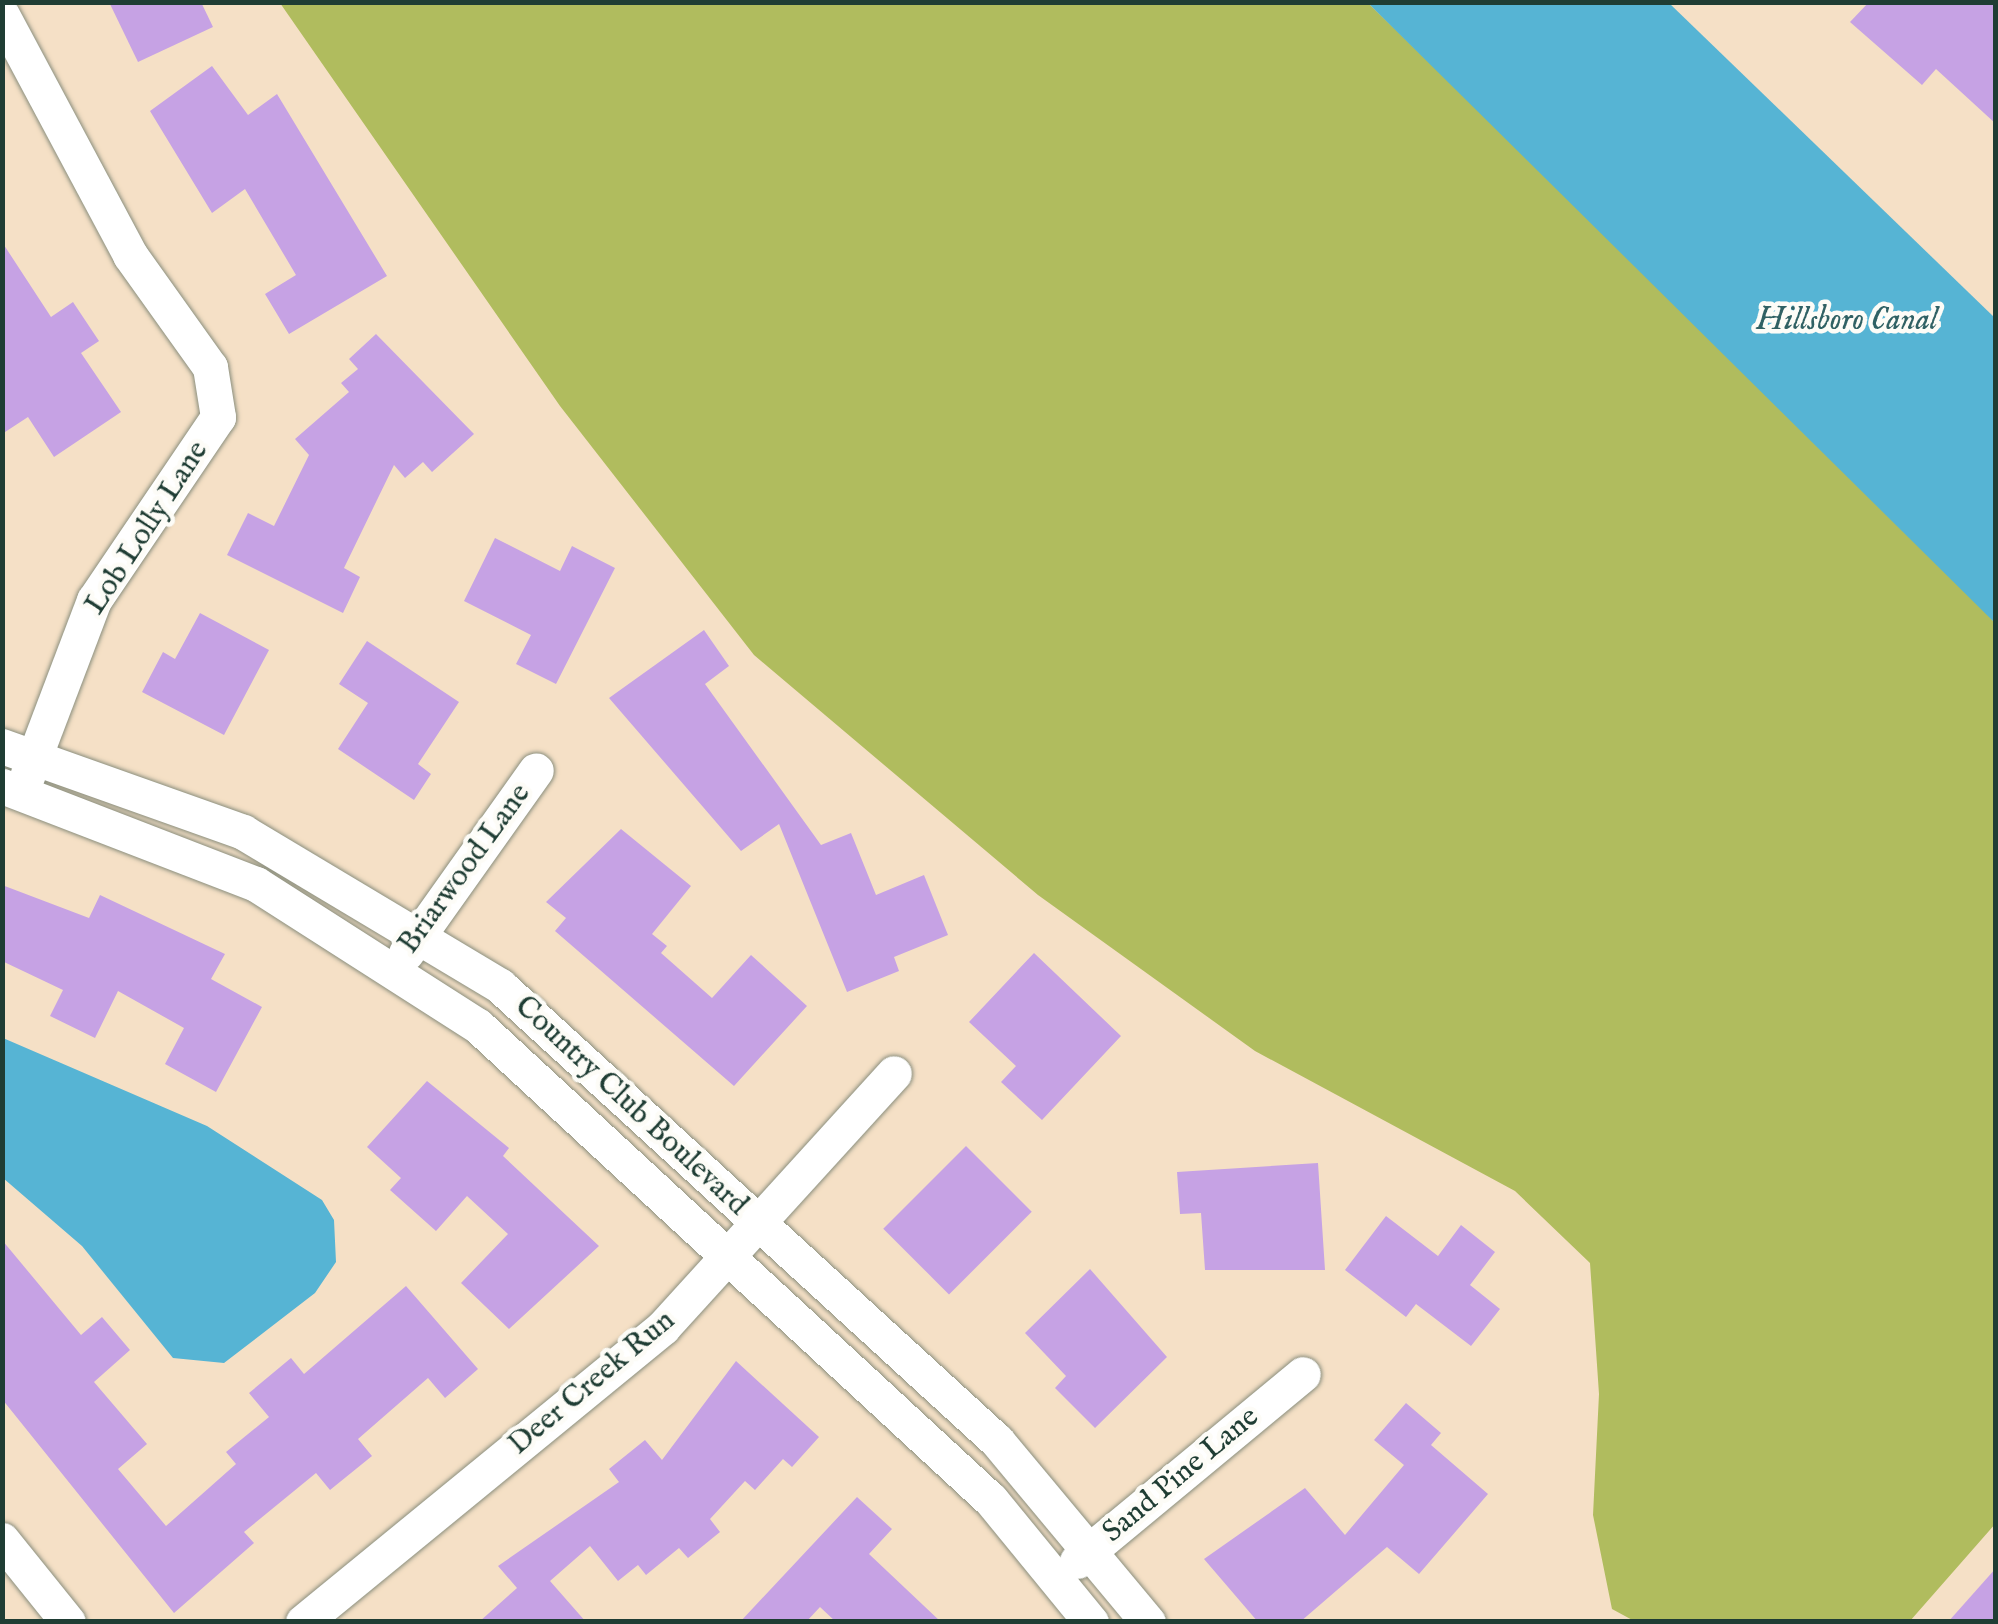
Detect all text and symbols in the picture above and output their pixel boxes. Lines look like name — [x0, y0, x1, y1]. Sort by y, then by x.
water label: Hillsboro Canal — [1757, 302, 1937, 340]
street label: Lob Lolly Lane — [78, 435, 216, 621]
street label: Briarwood Lane — [391, 777, 539, 961]
street label: Country Club Boulevard — [507, 989, 755, 1223]
street label: Deer Creek Run — [502, 1303, 682, 1463]
street label: Sand Pine Lane — [1096, 1399, 1266, 1551]

